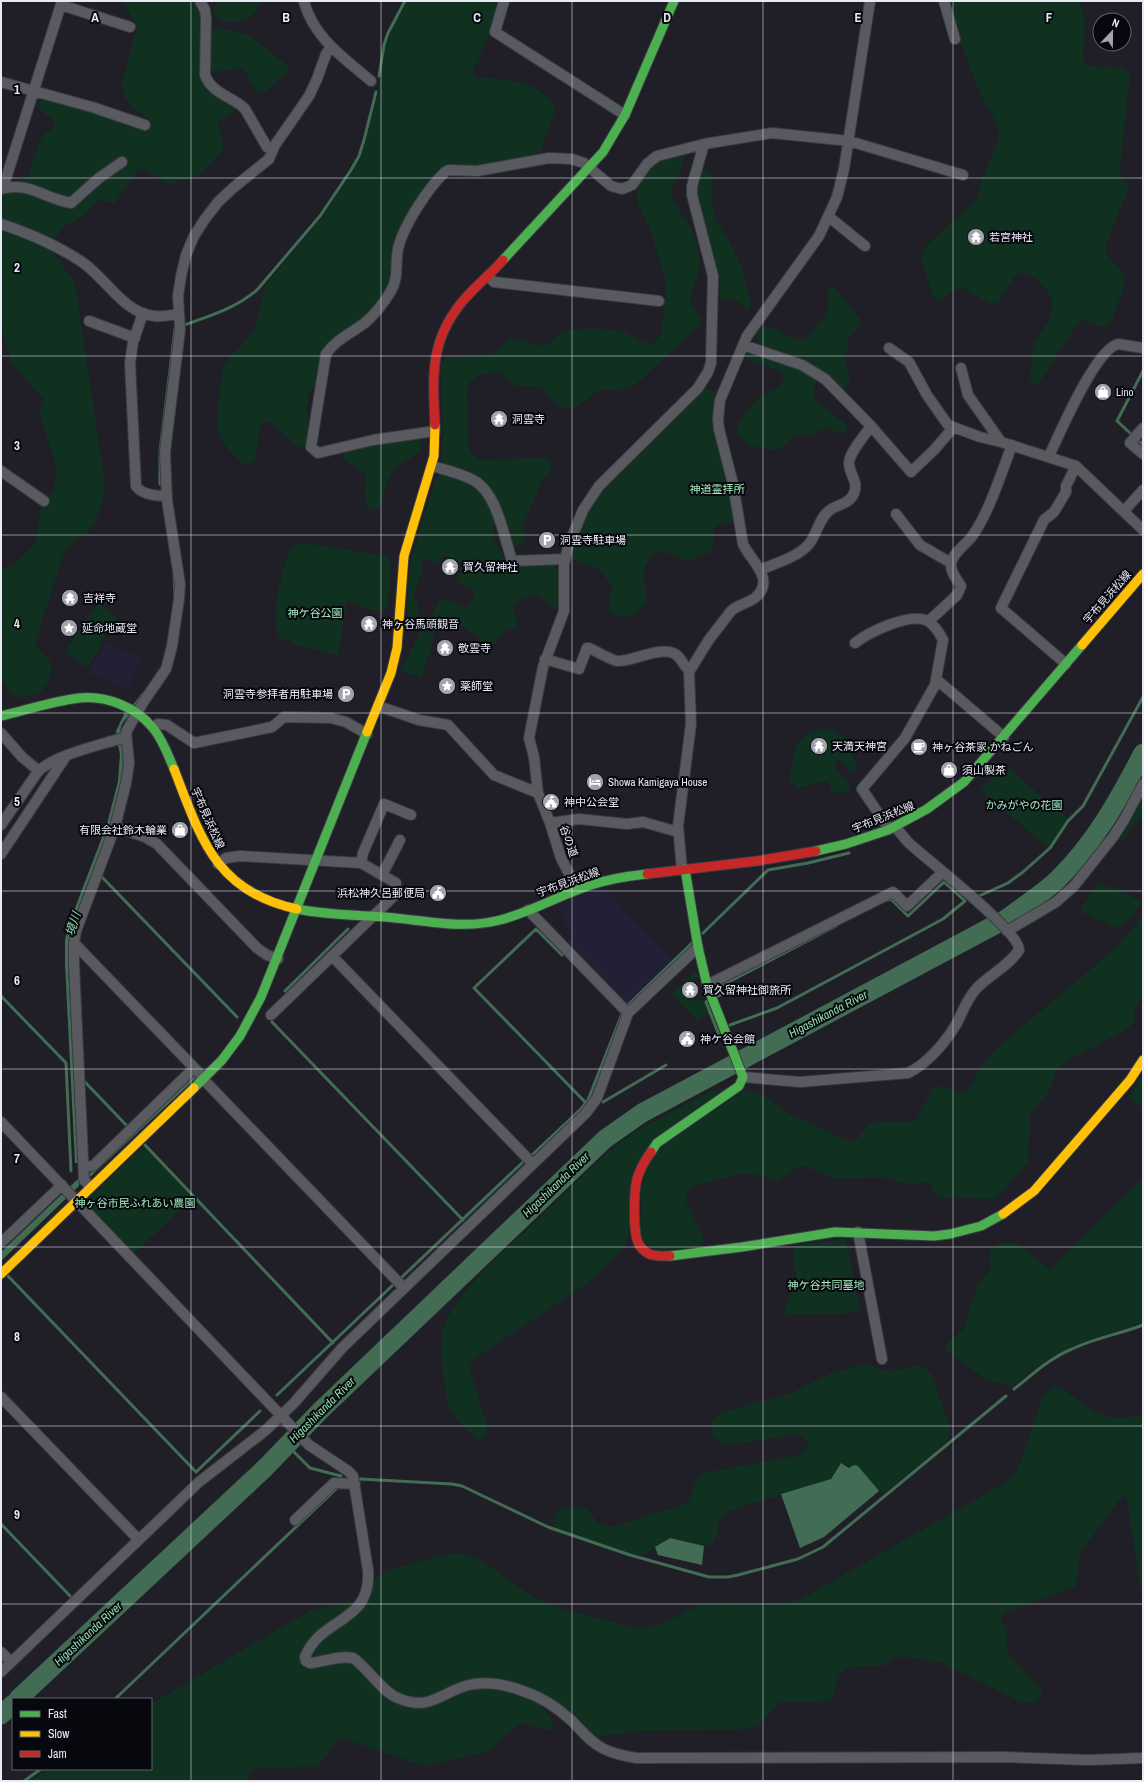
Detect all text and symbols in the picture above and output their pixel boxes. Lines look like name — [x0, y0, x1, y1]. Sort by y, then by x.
text: A — [91, 9, 99, 26]
text: B — [282, 9, 290, 26]
text: C — [473, 9, 481, 26]
text: D — [663, 9, 671, 26]
text: E — [854, 9, 862, 26]
text: F — [1046, 9, 1053, 26]
north arrow — [1092, 12, 1132, 52]
text: N — [1110, 15, 1121, 30]
text: 1 — [14, 81, 20, 98]
temple icon: 若宮神社 — [966, 227, 986, 247]
place label: 若宮神社 — [989, 230, 1033, 244]
text: 2 — [14, 259, 20, 276]
shop icon: Lino — [1093, 382, 1113, 402]
place label: Lino — [1116, 385, 1134, 399]
temple icon: 洞雲寺 — [489, 409, 509, 429]
place label: 洞雲寺 — [512, 412, 545, 426]
text: 3 — [14, 437, 20, 454]
park label: 神道霊拝所 — [690, 482, 745, 496]
parking icon: 洞雲寺駐車場 — [537, 530, 557, 550]
place label: 洞雲寺駐車場 — [560, 533, 626, 547]
temple icon: 賀久留神社 — [440, 557, 460, 577]
place label: 賀久留神社 — [463, 560, 518, 574]
street label: 宇布見浜松線 — [1080, 568, 1134, 626]
temple icon: 吉祥寺 — [60, 588, 80, 608]
place label: 吉祥寺 — [83, 591, 116, 605]
park label: 神ケ谷公園 — [288, 606, 343, 620]
temple icon: 神ヶ谷馬頭観音 — [359, 614, 379, 634]
text: 4 — [14, 615, 20, 632]
place label: 神ヶ谷馬頭観音 — [382, 617, 459, 631]
place icon: 延命地蔵堂 — [59, 618, 79, 638]
place label: 延命地蔵堂 — [82, 621, 137, 635]
temple icon: 敬雲寺 — [435, 638, 455, 658]
place label: 敬雲寺 — [458, 641, 491, 655]
place icon: 薬師堂 — [437, 676, 457, 696]
place label: 薬師堂 — [460, 679, 493, 693]
parking icon: 洞雲寺参拝者用駐車場 — [336, 684, 356, 704]
place label: 洞雲寺参拝者用駐車場 — [223, 687, 333, 701]
temple icon: 天満天神宮 — [809, 736, 829, 756]
cafe icon: 神ヶ谷茶家 かねごん — [909, 737, 929, 757]
place label: 天満天神宮 — [832, 739, 887, 753]
place label: 神ヶ谷茶家 かねごん — [932, 740, 1034, 754]
shop icon: 須山製茶 — [939, 760, 959, 780]
place label: 須山製茶 — [962, 763, 1006, 777]
hotel icon: Showa Kamigaya House — [585, 772, 605, 792]
place label: Showa Kamigaya House — [608, 775, 707, 789]
street label: 宇布見浜松線 — [188, 785, 228, 851]
public building icon: 神中公会堂 — [541, 792, 561, 812]
text: 5 — [14, 793, 20, 810]
place label: 神中公会堂 — [564, 795, 619, 809]
street label: 宇布見浜松線 — [850, 798, 916, 836]
park label: かみがやの花園 — [986, 798, 1063, 812]
shop icon: 有限会社鈴木輪業 — [170, 820, 190, 840]
place label: 有限会社鈴木輪業 — [79, 823, 167, 837]
street label: 谷の道 — [557, 823, 581, 859]
street label: 宇布見浜松線 — [535, 864, 601, 900]
public building icon: 浜松神久呂郵便局 — [428, 883, 448, 903]
place label: 浜松神久呂郵便局 — [337, 886, 425, 900]
water label: 境川 — [62, 908, 85, 938]
text: 6 — [14, 972, 20, 989]
temple icon: 賀久留神社御旅所 — [680, 980, 700, 1000]
place label: 賀久留神社御旅所 — [703, 983, 792, 997]
water label: Higashikanda River — [786, 986, 871, 1041]
public building icon: 神ケ谷会館 — [677, 1029, 697, 1049]
place label: 神ケ谷会館 — [700, 1032, 755, 1046]
water label: Higashikanda River — [519, 1149, 593, 1221]
text: 7 — [14, 1150, 20, 1167]
park label: 神ヶ谷市民ふれあい農園 — [75, 1196, 196, 1210]
park label: 神ケ谷共同墓地 — [788, 1278, 865, 1292]
text: 8 — [14, 1328, 20, 1345]
water label: Higashikanda River — [286, 1373, 359, 1446]
text: 9 — [14, 1506, 20, 1523]
water label: Higashikanda River — [51, 1598, 126, 1670]
legend — [12, 1698, 152, 1770]
text: Fast — [48, 1706, 67, 1722]
text: Slow — [48, 1726, 70, 1742]
text: Jam — [48, 1746, 67, 1762]

